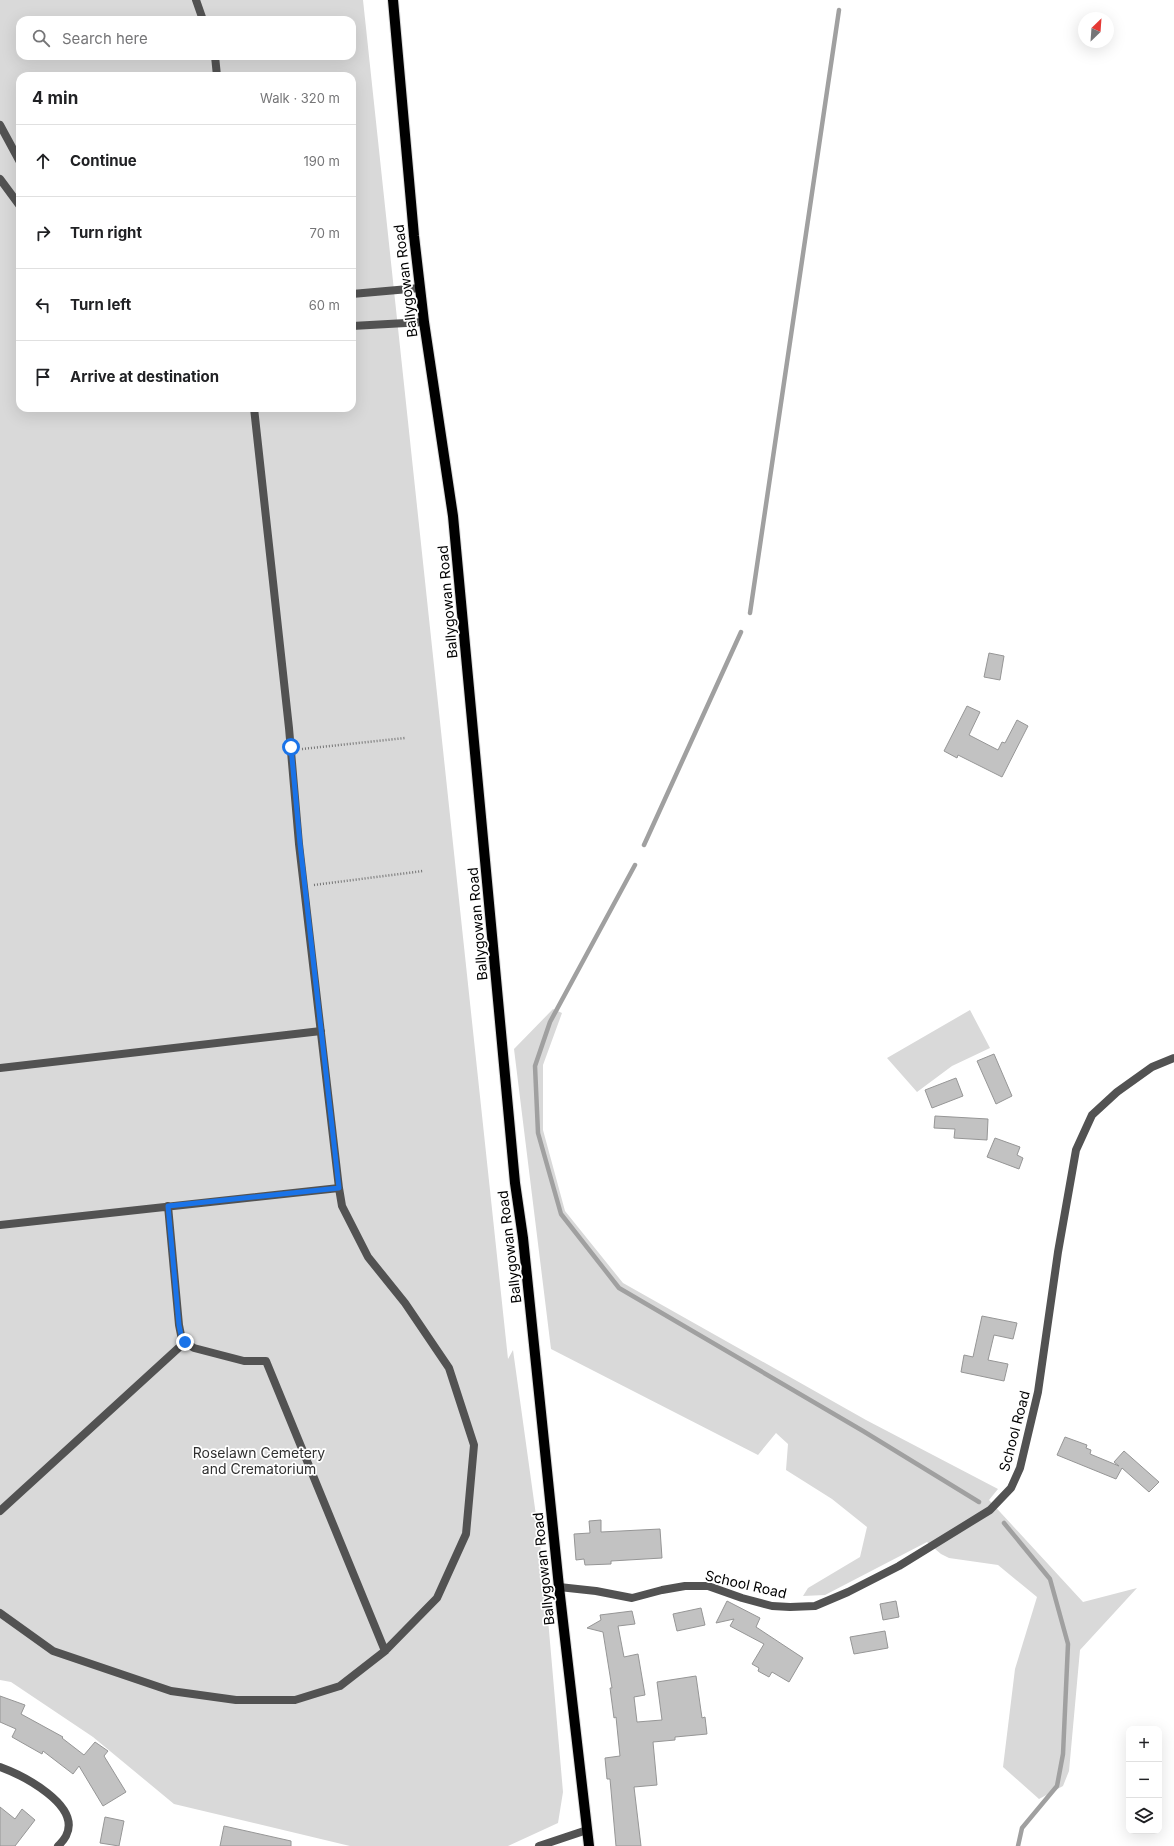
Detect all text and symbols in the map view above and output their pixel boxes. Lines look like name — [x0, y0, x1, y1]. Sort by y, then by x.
north arrow — [1078, 12, 1114, 48]
search box — [16, 16, 356, 60]
icon: search — [30, 27, 52, 49]
text: Search here — [62, 29, 148, 48]
text: 4 min — [32, 88, 78, 108]
text: Walk · 320 m — [260, 90, 340, 106]
icon: ahead — [32, 150, 54, 172]
text: Continue — [70, 151, 137, 170]
text: 190 m — [303, 153, 340, 169]
icon: right — [32, 222, 54, 244]
text: Turn right — [70, 223, 142, 242]
street label: Ballygowan Road — [390, 224, 420, 338]
text: 70 m — [310, 225, 340, 241]
icon: left — [32, 294, 54, 316]
text: Turn left — [70, 295, 131, 314]
text: 60 m — [309, 297, 340, 313]
icon: arrive — [32, 366, 54, 388]
text: Arrive at destination — [70, 367, 219, 386]
street label: Ballygowan Road — [434, 545, 460, 659]
route start — [282, 738, 300, 756]
street label: Ballygowan Road — [464, 867, 490, 981]
street label: Ballygowan Road — [494, 1190, 524, 1304]
route end — [176, 1333, 194, 1351]
street label: School Road — [995, 1389, 1033, 1473]
park label: Roselawn Cemetery and Crematorium — [193, 1444, 325, 1477]
street label: Ballygowan Road — [529, 1512, 557, 1626]
street label: School Road — [704, 1566, 788, 1602]
map controls — [1126, 1726, 1162, 1834]
button: + — [1126, 1726, 1162, 1762]
button: − — [1126, 1762, 1162, 1798]
button: layers — [1126, 1798, 1162, 1834]

